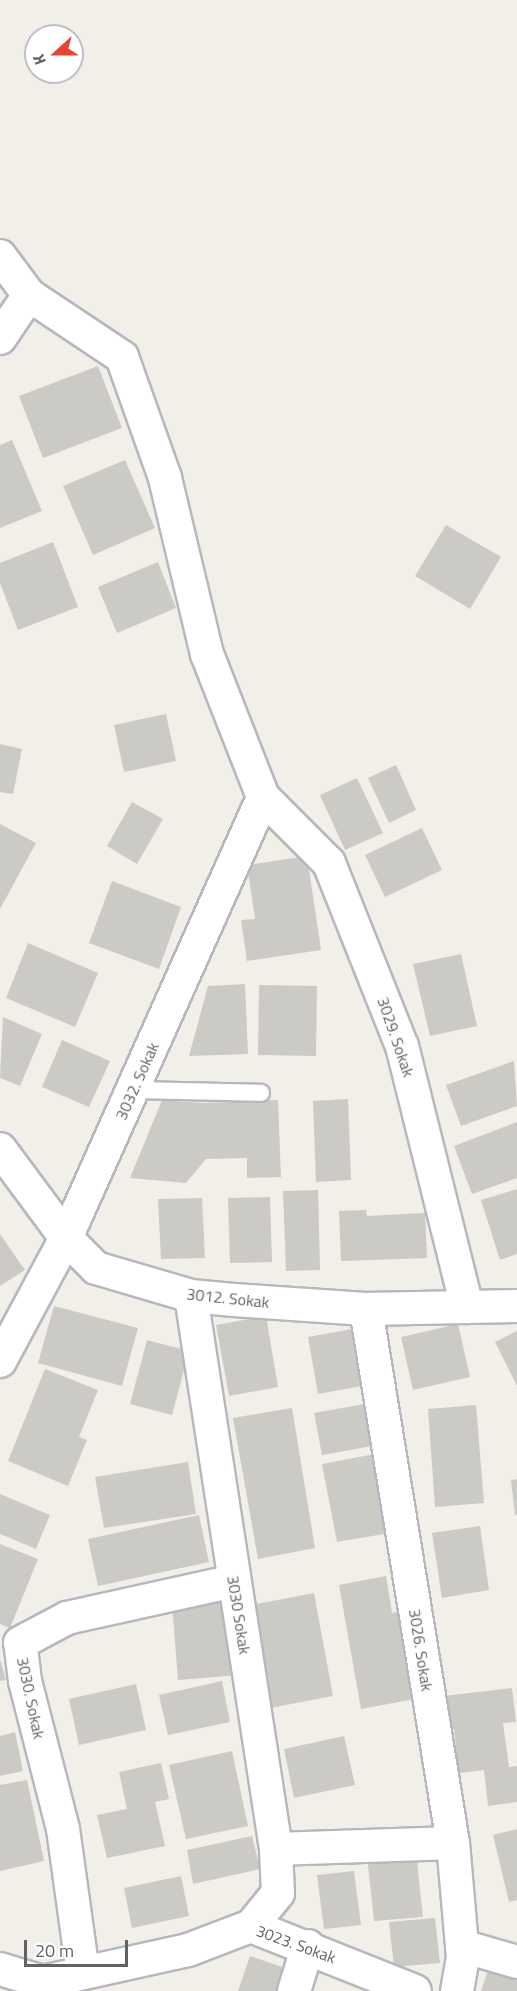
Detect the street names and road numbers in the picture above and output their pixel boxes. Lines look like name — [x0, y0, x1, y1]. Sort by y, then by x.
street label: 3029. Sokak — [373, 995, 419, 1079]
street label: 3032. Sokak — [111, 1039, 163, 1123]
street label: 3012. Sokak — [186, 1284, 270, 1312]
street label: 3030 Sokak — [223, 1574, 255, 1656]
street label: 3026. Sokak — [405, 1607, 437, 1693]
street label: 3030. Sokak — [13, 1655, 49, 1741]
street label: 3023. Sokak — [254, 1921, 338, 1967]

